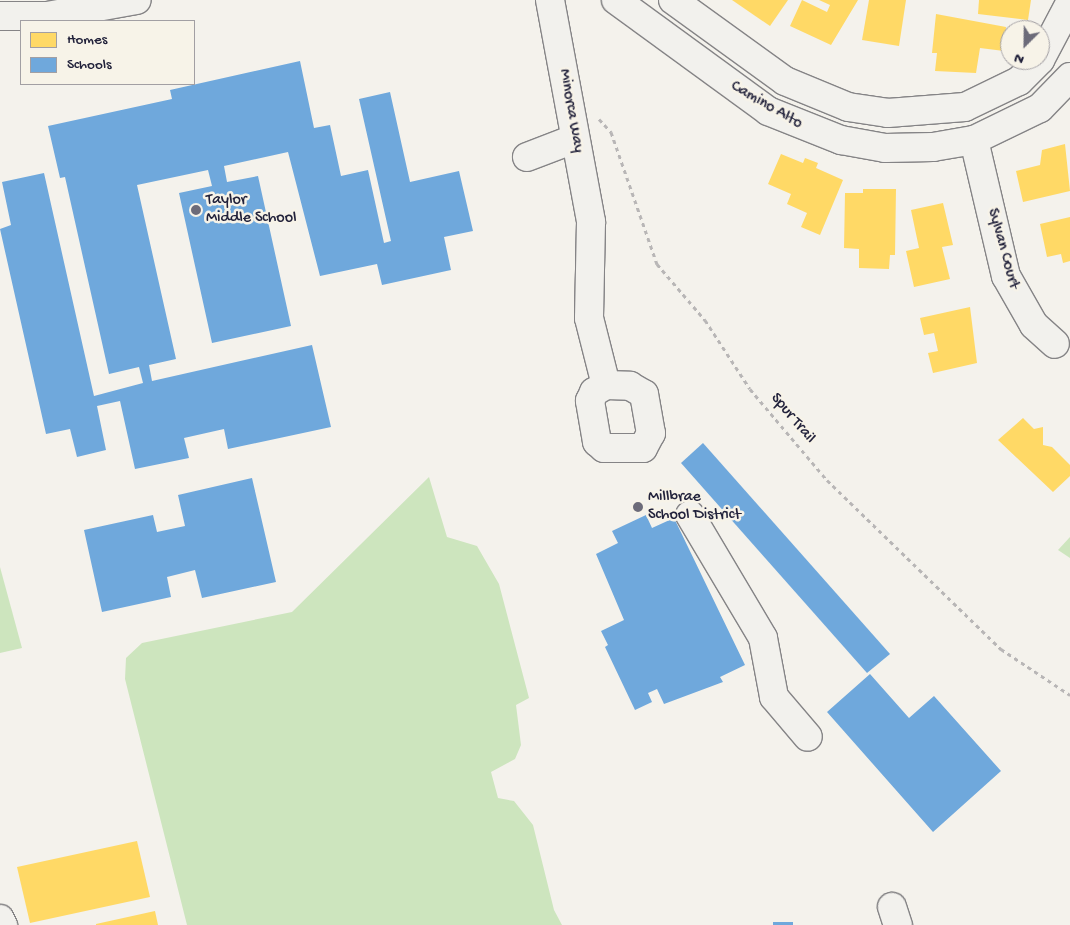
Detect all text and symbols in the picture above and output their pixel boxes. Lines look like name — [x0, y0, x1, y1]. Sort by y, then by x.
legend — [20, 20, 195, 85]
north arrow — [1000, 20, 1050, 70]
text: Homes — [67, 31, 107, 49]
text: N — [1012, 49, 1027, 68]
text: Schools — [67, 56, 112, 74]
street label: Minorca Way — [553, 68, 587, 154]
street label: Camino Alto — [727, 78, 805, 134]
place label: Taylor Middle School — [206, 191, 296, 229]
marker: Taylor Middle School — [190, 204, 202, 216]
street label: Sylvan Court — [981, 207, 1023, 291]
street label: Spur Trail — [765, 390, 819, 448]
place label: Millbrae School District — [648, 488, 741, 526]
marker: Millbrae School District — [632, 501, 644, 513]

